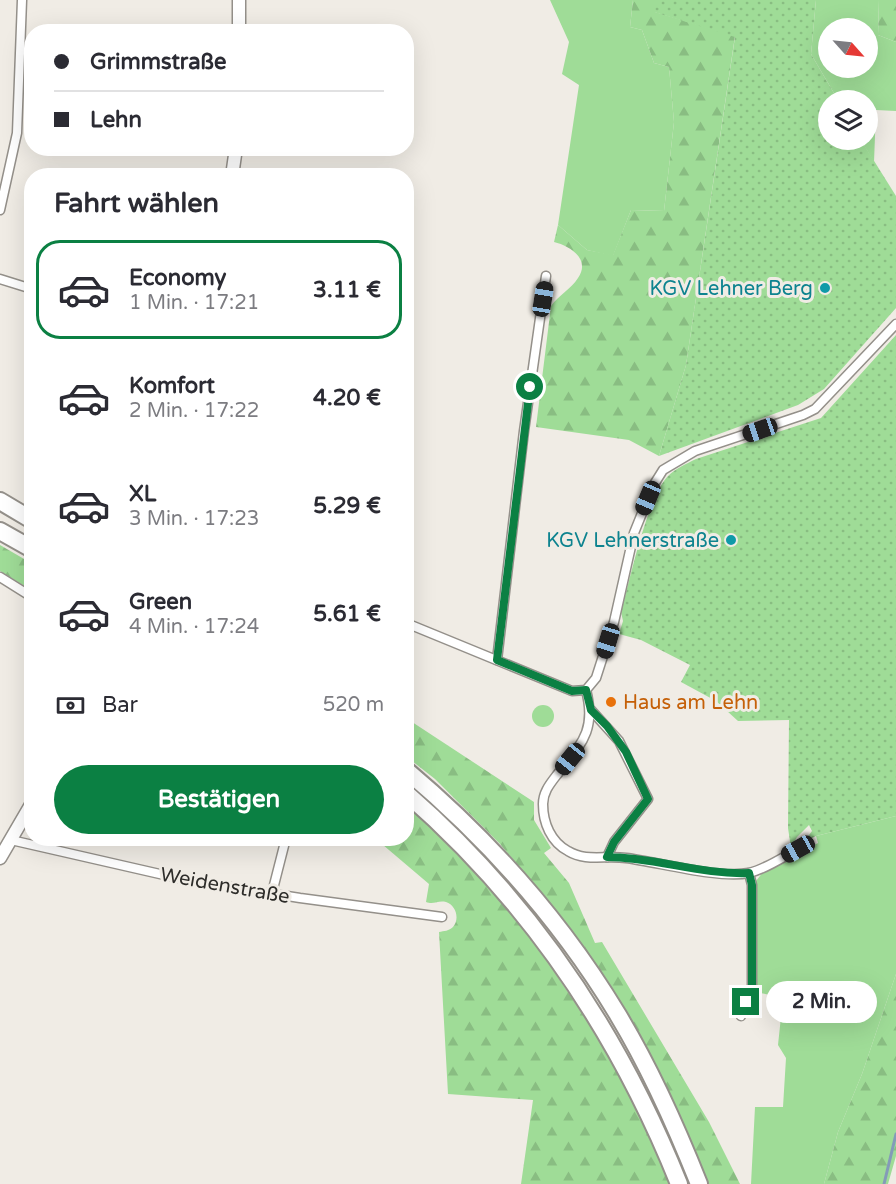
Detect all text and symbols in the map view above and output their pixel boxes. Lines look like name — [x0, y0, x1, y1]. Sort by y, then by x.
north arrow — [818, 18, 878, 78]
map controls — [818, 18, 878, 150]
text: Grimmstraße — [90, 49, 226, 75]
button: layers — [818, 90, 878, 150]
text: Lehn — [90, 107, 142, 133]
text: Fahrt wählen — [54, 187, 219, 220]
icon: car — [57, 263, 111, 317]
text: Economy — [129, 265, 226, 291]
text: 3.11 € — [313, 277, 381, 303]
place label: KGV Lehner Berg — [650, 277, 813, 301]
car — [531, 280, 555, 318]
marker: KGV Lehner Berg — [818, 281, 832, 295]
text: 1 Min. · 17:21 — [129, 291, 259, 315]
icon: car — [57, 371, 111, 425]
text: Komfort — [129, 373, 215, 399]
route start — [516, 373, 543, 400]
text: 4.20 € — [313, 385, 381, 411]
text: 2 Min. · 17:22 — [129, 399, 259, 423]
car — [740, 416, 780, 444]
car — [633, 478, 663, 518]
icon: car — [57, 479, 111, 533]
text: XL — [129, 481, 156, 507]
text: 5.29 € — [313, 493, 381, 519]
text: 3 Min. · 17:23 — [129, 507, 259, 531]
place label: KGV Lehnerstraße — [546, 529, 719, 553]
marker: KGV Lehnerstraße — [724, 533, 738, 547]
icon: car — [57, 587, 111, 641]
text: Green — [129, 589, 192, 615]
text: 5.61 € — [313, 601, 381, 627]
text: 4 Min. · 17:24 — [129, 615, 259, 639]
car — [594, 621, 622, 661]
icon: cash — [54, 689, 87, 722]
place label: Haus am Lehn — [623, 691, 758, 715]
text: Bar — [102, 692, 138, 718]
text: 520 m — [323, 693, 384, 717]
marker: Haus am Lehn — [604, 695, 618, 709]
car — [552, 739, 588, 779]
button: Bestätigen — [54, 765, 384, 834]
car — [778, 832, 818, 866]
street label: Weidenstraße — [158, 863, 292, 909]
callout: 2 Min. — [767, 981, 878, 1023]
route end — [732, 988, 759, 1015]
text: 2 Min. — [792, 990, 851, 1014]

